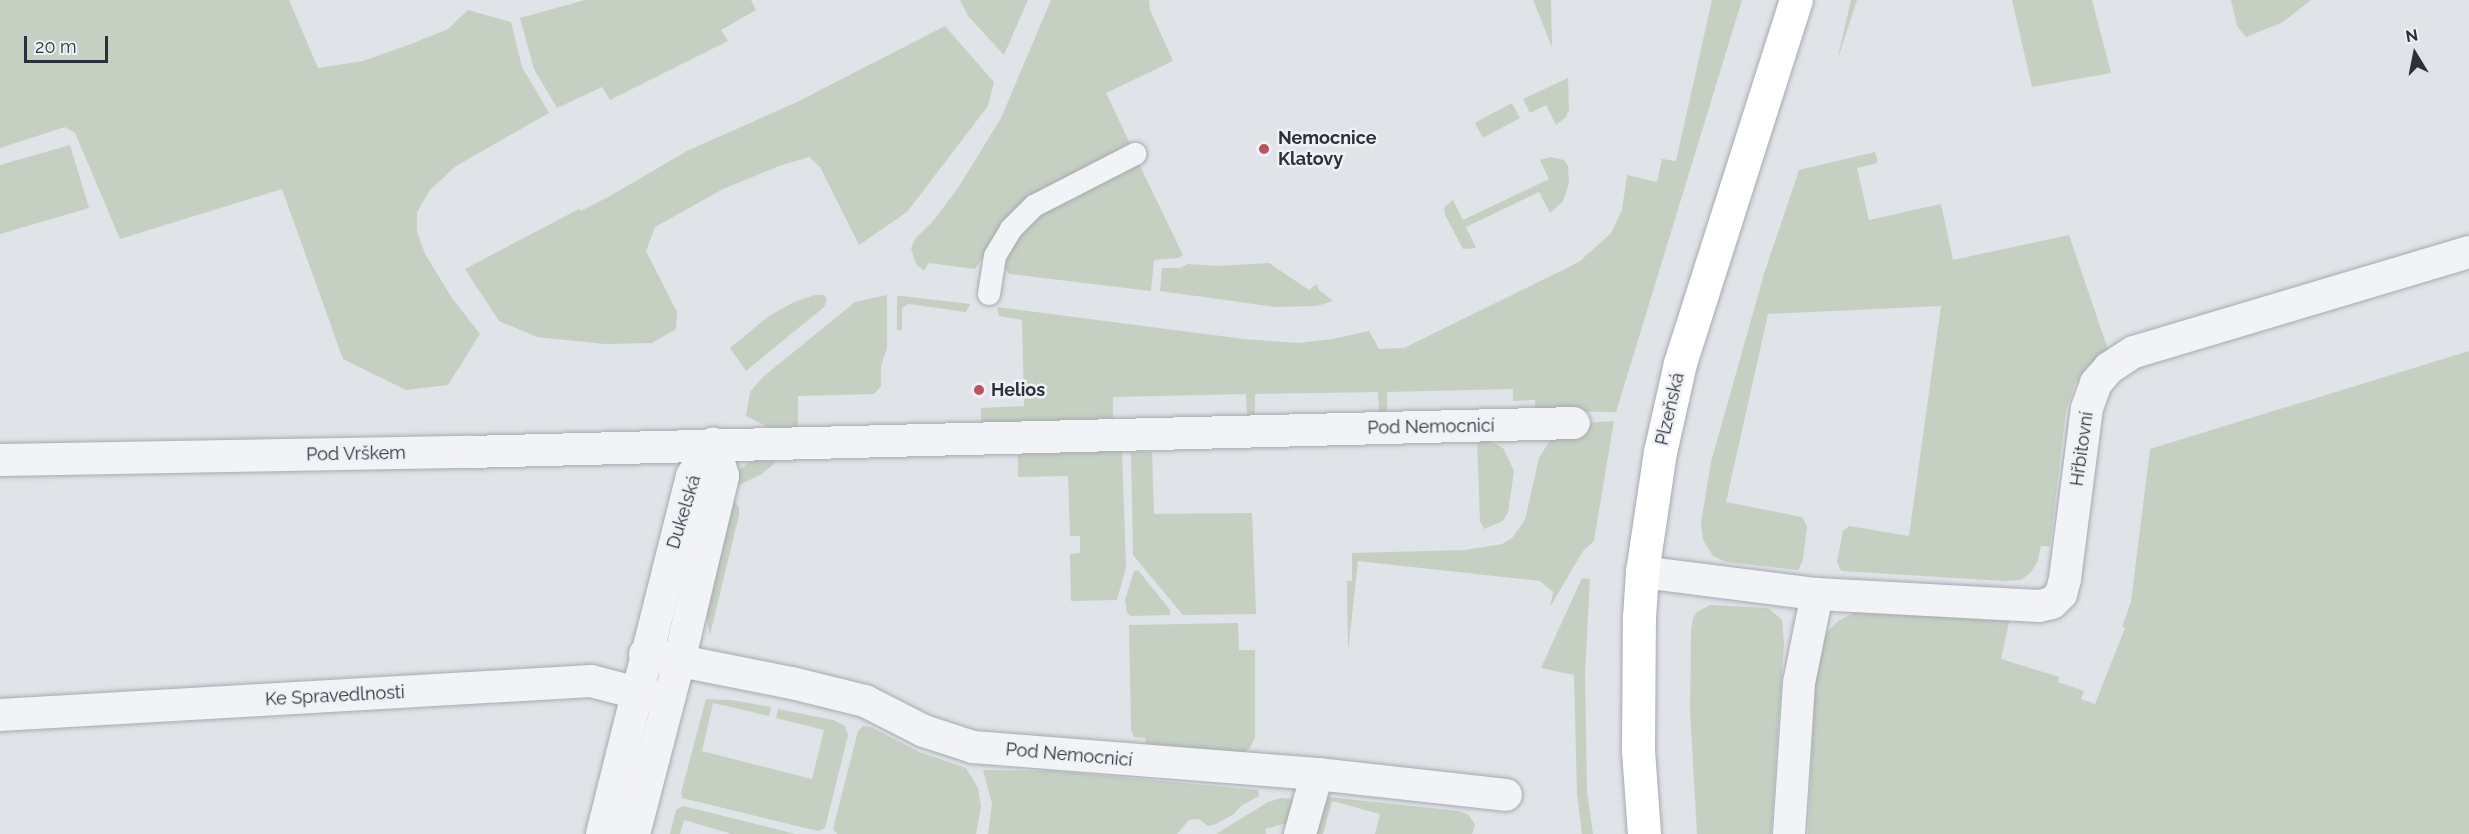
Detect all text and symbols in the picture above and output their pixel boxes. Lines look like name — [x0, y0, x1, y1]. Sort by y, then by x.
scale bar — [27, 24, 111, 62]
north arrow — [2385, 24, 2445, 84]
text: N — [2404, 25, 2419, 46]
text: 20 m — [35, 36, 77, 57]
place label: Nemocnice Klatovy — [1278, 128, 1376, 170]
marker: Nemocnice Klatovy — [1255, 140, 1273, 158]
street label: Plzeňská — [1651, 371, 1689, 447]
place label: Helios — [991, 379, 1045, 401]
marker: Helios — [972, 383, 986, 397]
street label: Hřbitovní — [2066, 410, 2098, 488]
street label: Pod Nemocnicí — [1367, 415, 1495, 439]
street label: Pod Vrškem — [306, 442, 406, 466]
street label: Dukelská — [663, 472, 705, 552]
street label: Ke Spravedlnosti — [265, 682, 405, 710]
street label: Pod Nemocnicí — [1005, 739, 1133, 771]

